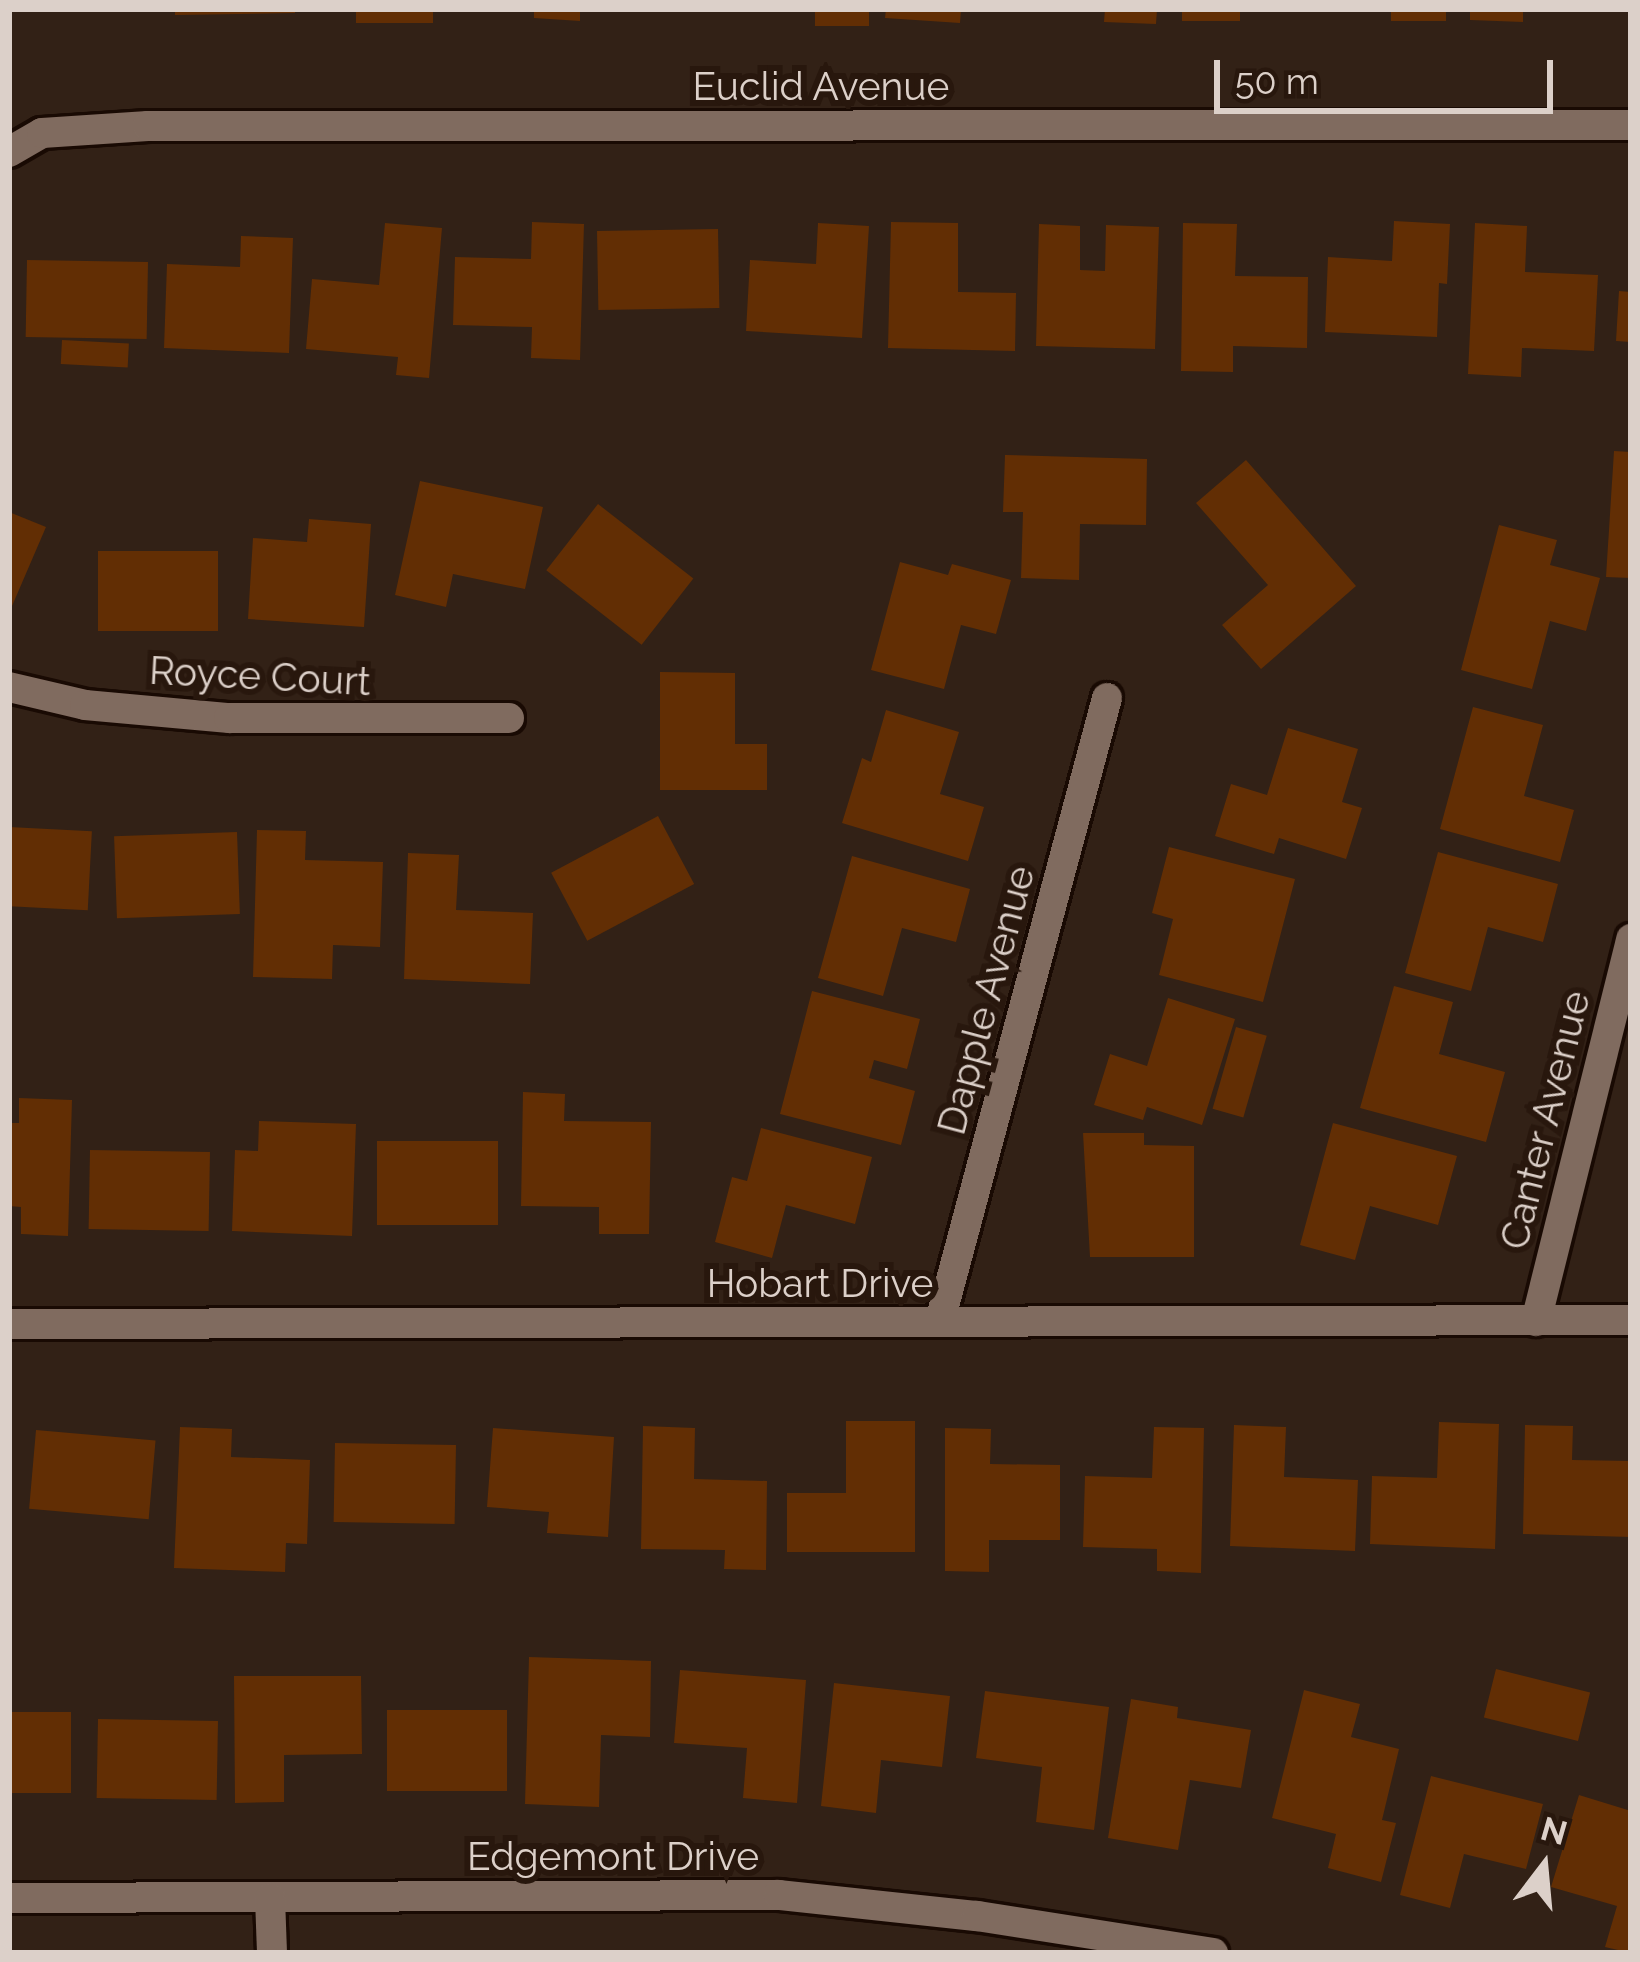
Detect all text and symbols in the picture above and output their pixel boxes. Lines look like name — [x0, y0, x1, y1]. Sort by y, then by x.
scale bar — [1220, 36, 1559, 110]
text: 50 m — [1235, 60, 1319, 102]
street label: Euclid Avenue — [692, 63, 950, 109]
street label: Royce Court — [148, 647, 372, 705]
street label: Dapple Avenue — [927, 860, 1045, 1140]
street label: Canter Avenue — [1490, 985, 1600, 1255]
street label: Hobart Drive — [707, 1260, 933, 1306]
north arrow — [1484, 1806, 1604, 1926]
text: N — [1537, 1809, 1572, 1853]
street label: Edgemont Drive — [467, 1833, 759, 1879]

